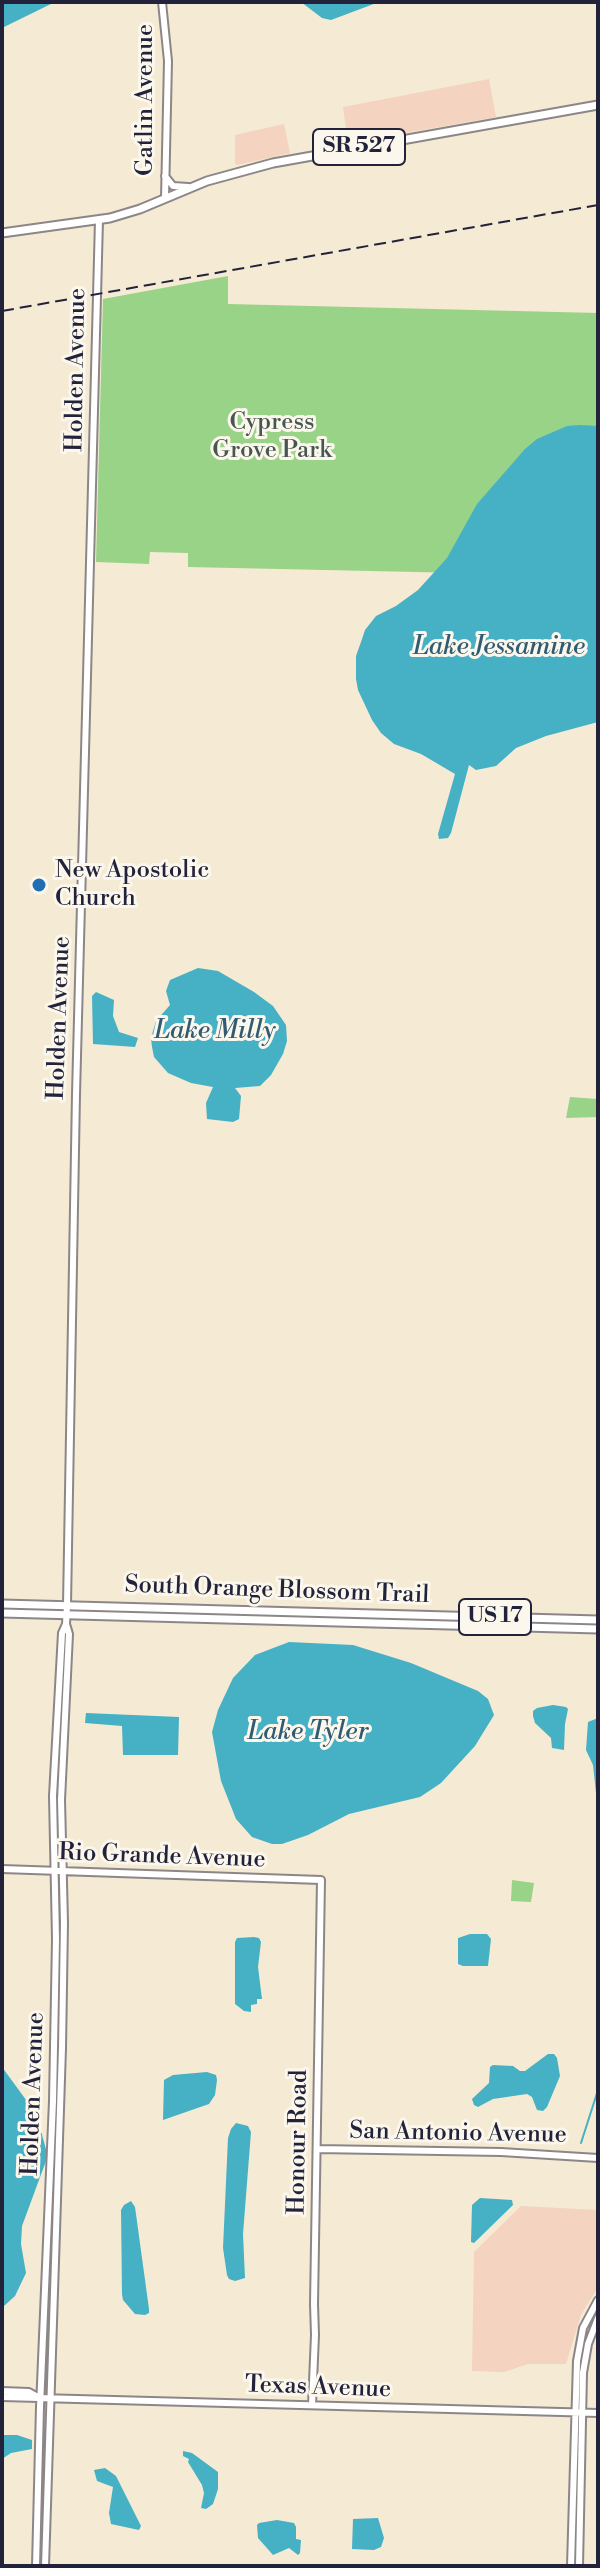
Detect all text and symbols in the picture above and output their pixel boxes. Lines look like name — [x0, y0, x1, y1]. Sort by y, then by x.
street label: Gatlin Avenue — [132, 24, 160, 176]
road number: SR 527 — [313, 129, 405, 165]
street label: Holden Avenue — [61, 288, 93, 452]
park label: Cypress Grove Park — [212, 409, 332, 465]
water label: Lake Jessamine — [413, 632, 585, 664]
place label: New Apostolic Church — [55, 857, 209, 913]
marker: New Apostolic Church — [30, 876, 48, 894]
street label: Holden Avenue — [43, 936, 77, 1100]
water label: Lake Milly — [154, 1016, 276, 1048]
street label: South Orange Blossom Trail — [124, 1571, 430, 1611]
road number: US 17 — [459, 1599, 531, 1635]
water label: Lake Tyler — [247, 1717, 369, 1749]
street label: Rio Grande Avenue — [58, 1839, 266, 1875]
street label: Holden Avenue — [17, 2012, 51, 2176]
street label: Honour Road — [283, 2069, 315, 2215]
street label: San Antonio Avenue — [349, 2118, 567, 2150]
street label: Texas Avenue — [245, 2371, 391, 2405]

